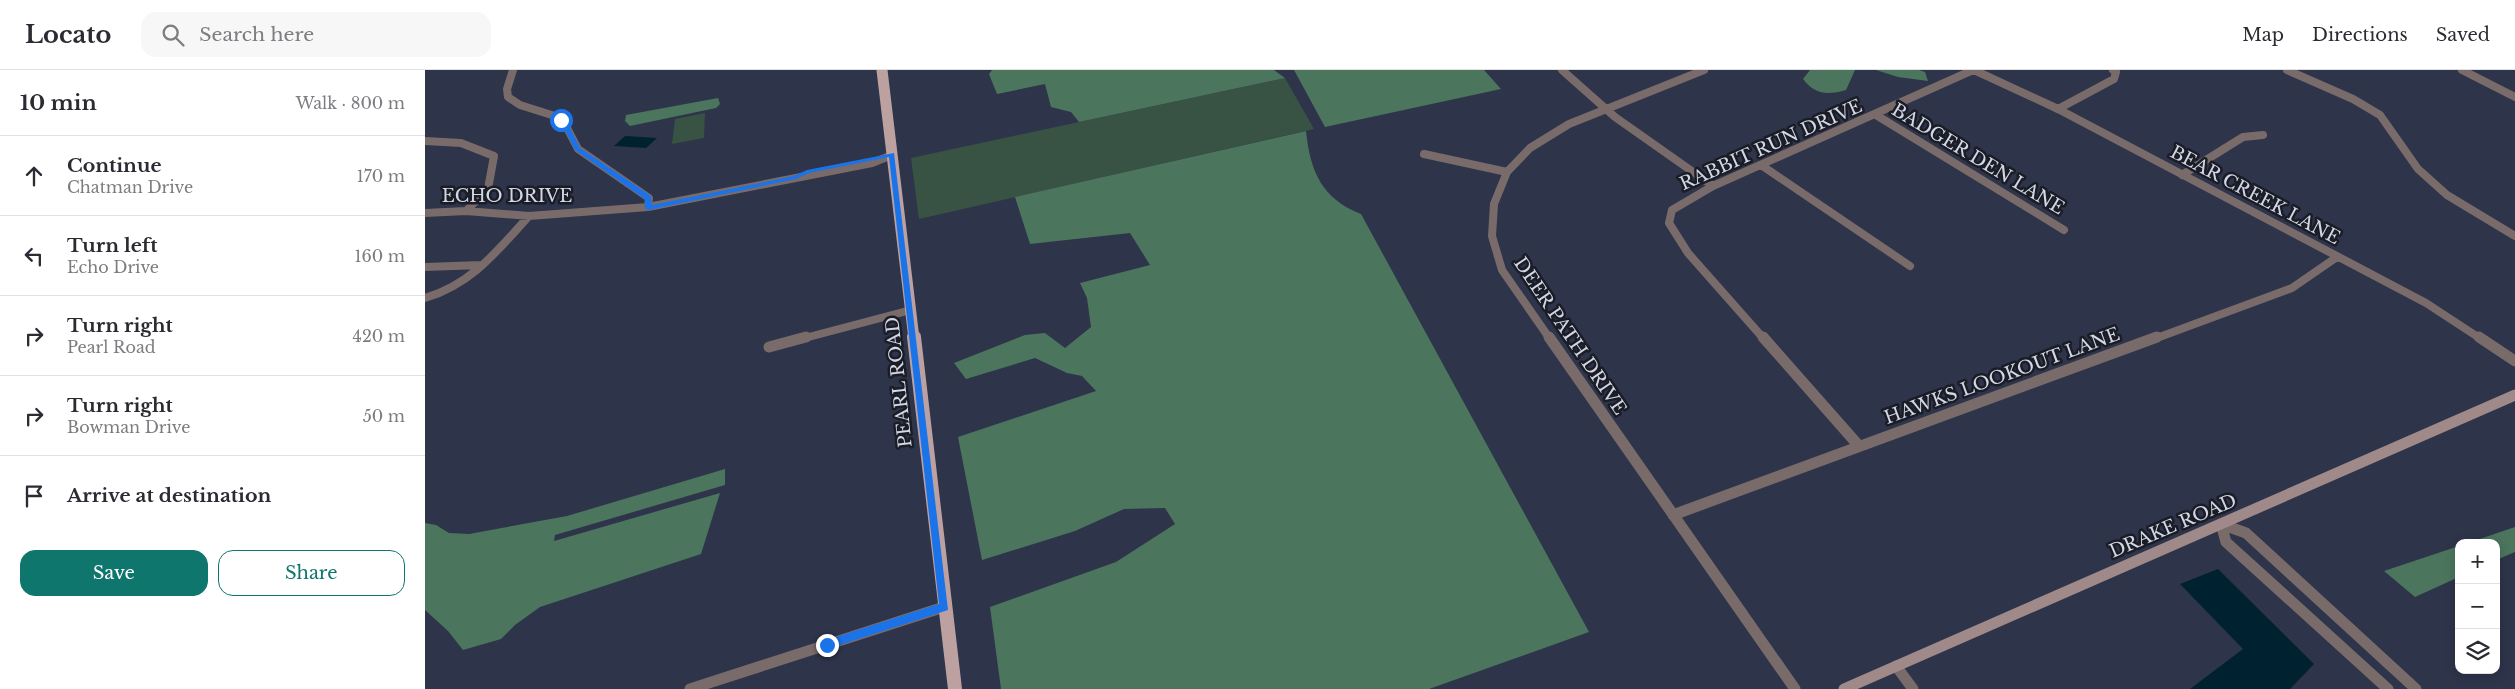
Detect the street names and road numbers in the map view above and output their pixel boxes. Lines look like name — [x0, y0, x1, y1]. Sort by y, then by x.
street label: RABBIT RUN DRIVE — [1676, 95, 1866, 195]
street label: BADGER DEN LANE — [1888, 99, 2068, 219]
street label: BEAR CREEK LANE — [2166, 141, 2344, 249]
street label: ECHO DRIVE — [442, 185, 572, 207]
street label: DEER PATH DRIVE — [1509, 253, 1631, 419]
street label: PEARL ROAD — [881, 316, 917, 448]
street label: HAWKS LOOKOUT LANE — [1881, 323, 2123, 429]
street label: DRAKE ROAD — [2106, 489, 2240, 563]

